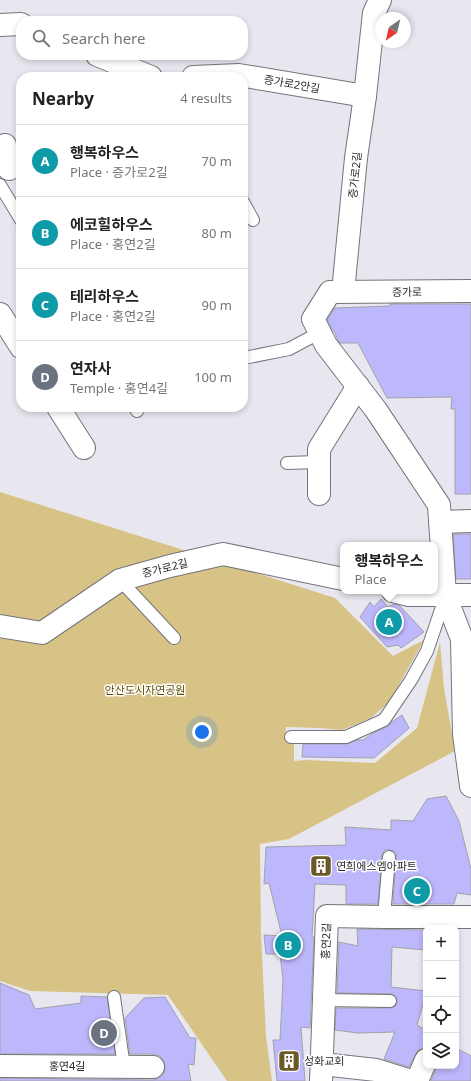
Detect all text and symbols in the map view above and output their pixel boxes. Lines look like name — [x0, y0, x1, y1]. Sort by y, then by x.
north arrow — [375, 12, 411, 48]
search box — [16, 16, 248, 60]
icon: search — [30, 27, 52, 49]
text: Search here — [62, 28, 145, 48]
street label: 증가로2안길 — [263, 71, 321, 96]
text: Nearby — [32, 87, 94, 110]
text: 4 results — [180, 89, 232, 107]
text: 행복하우스 — [70, 142, 139, 162]
street label: 증가로2길 — [345, 151, 364, 199]
text: A — [41, 152, 50, 170]
text: 70 m — [202, 152, 232, 170]
text: Place · 증가로2길 — [70, 163, 168, 181]
text: 에코힐하우스 — [70, 214, 153, 234]
text: B — [41, 224, 49, 242]
text: 80 m — [202, 224, 232, 242]
text: Place · 홍연2길 — [70, 235, 156, 253]
street label: 증가로 — [392, 284, 422, 299]
text: 테리하우스 — [70, 286, 139, 306]
text: C — [41, 296, 49, 314]
text: 90 m — [202, 296, 232, 314]
text: Place · 홍연2길 — [70, 307, 156, 325]
text: 연자사 — [70, 358, 111, 378]
text: D — [40, 368, 50, 386]
text: 100 m — [194, 368, 232, 386]
text: Temple · 홍연4길 — [70, 379, 168, 397]
popup — [340, 542, 438, 594]
text: 행복하우스 — [354, 550, 424, 570]
street label: 증가로2길 — [140, 555, 189, 580]
text: Place — [354, 570, 387, 588]
pin: A — [376, 607, 402, 637]
park label: 안산도시자연공원 — [105, 682, 185, 697]
your location — [192, 722, 212, 742]
building icon: 연희에스엠아파트 — [308, 853, 334, 879]
place label: 연희에스엠아파트 — [336, 858, 417, 873]
pin: C — [404, 876, 430, 906]
street label: 홍연2길 — [317, 922, 334, 960]
map controls — [423, 925, 459, 1069]
button: + — [423, 925, 459, 961]
pin: B — [275, 930, 301, 960]
button: − — [423, 961, 459, 997]
button: locate — [423, 997, 459, 1033]
pin: D — [91, 1018, 117, 1048]
button: layers — [423, 1033, 459, 1069]
building icon: 성화교회 — [276, 1048, 302, 1074]
place label: 성화교회 — [304, 1053, 344, 1068]
street label: 홍연4길 — [49, 1058, 85, 1073]

